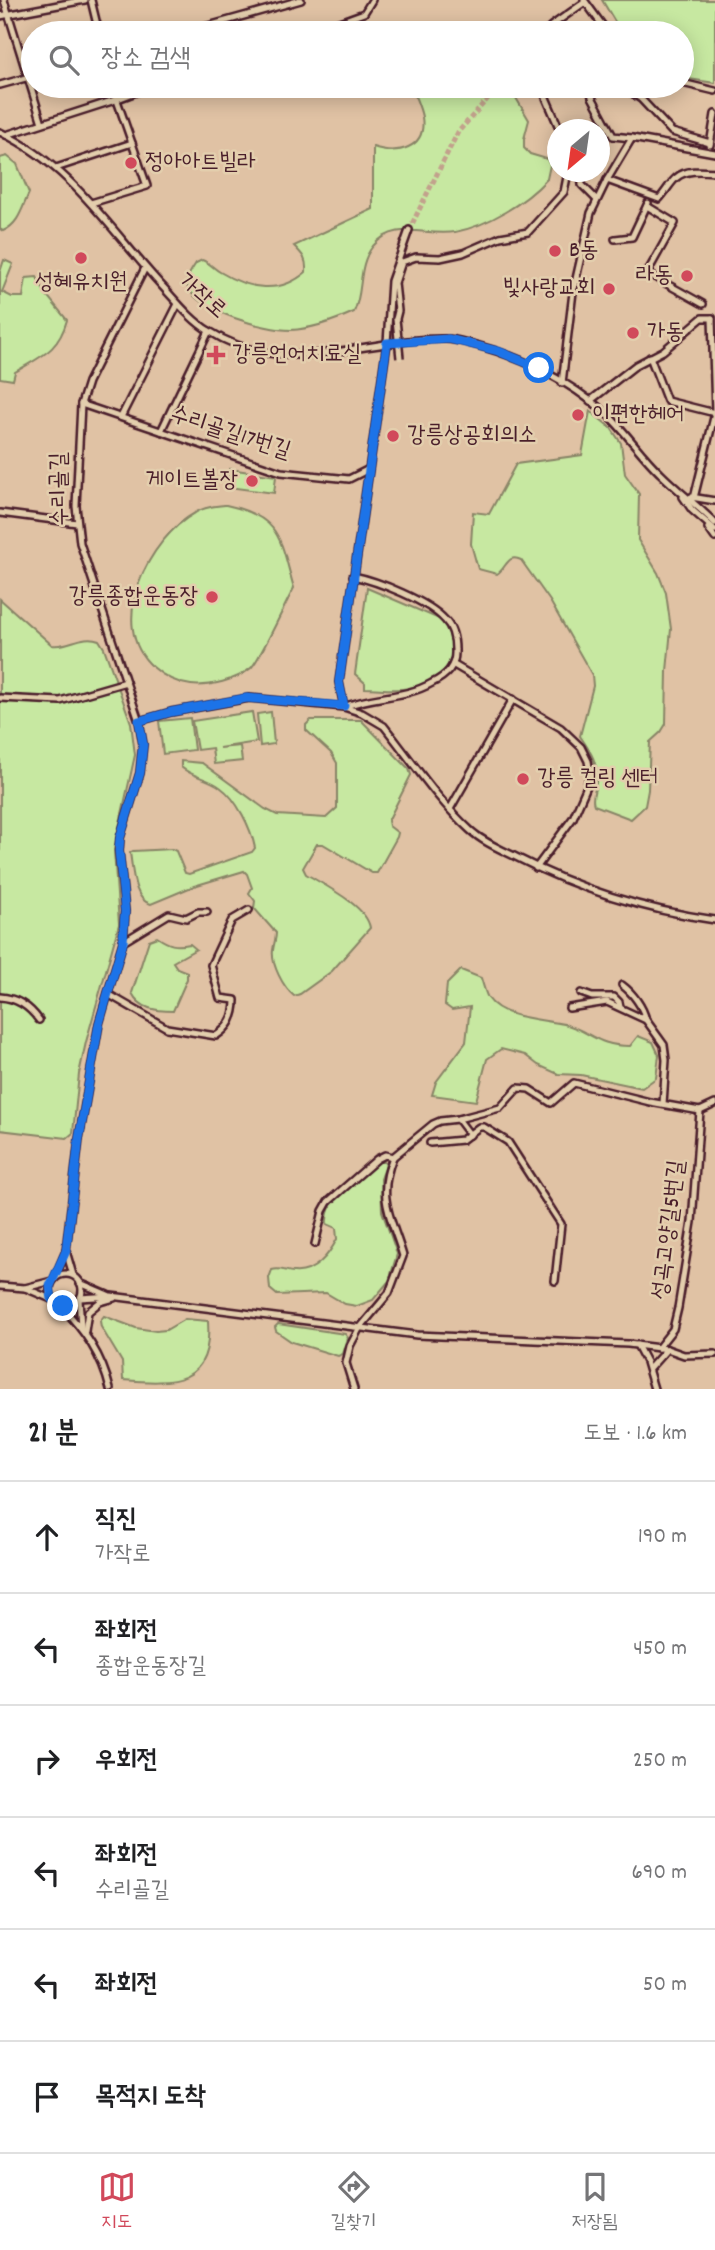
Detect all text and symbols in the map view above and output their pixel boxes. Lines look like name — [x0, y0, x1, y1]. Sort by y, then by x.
search box — [21, 21, 694, 98]
icon: search — [45, 41, 83, 79]
text: 장소 검색 — [101, 41, 191, 78]
north arrow — [547, 119, 610, 182]
place label: 정아아트빌라 — [145, 147, 256, 180]
marker: 정아아트빌라 — [123, 155, 139, 171]
place label: B동 — [569, 235, 598, 268]
marker: B동 — [547, 243, 563, 259]
marker: 성혜유치원 — [73, 250, 89, 266]
place label: 라동 — [636, 260, 673, 293]
street label: 가작로 — [169, 266, 233, 328]
place label: 성혜유치원 — [35, 267, 127, 300]
marker: 라동 — [679, 268, 695, 284]
place label: 빛사랑교회 — [502, 273, 595, 306]
marker: 빛사랑교회 — [601, 281, 617, 297]
place label: 가동 — [647, 317, 684, 350]
marker: 가동 — [625, 325, 641, 341]
place label: 강릉언어치료실 — [232, 339, 362, 372]
marker: 강릉언어치료실 — [206, 345, 226, 365]
route start — [523, 352, 554, 383]
street label: 수리골길17번길 — [166, 399, 294, 469]
place label: 이편한헤어 — [592, 399, 685, 432]
marker: 이편한헤어 — [570, 407, 586, 423]
place label: 강릉상공회의소 — [407, 420, 537, 453]
marker: 강릉상공회의소 — [385, 428, 401, 444]
street label: 수리골길 — [44, 452, 78, 526]
place label: 게이트볼장 — [145, 465, 238, 498]
marker: 게이트볼장 — [244, 473, 260, 489]
place label: 강릉종합운동장 — [68, 581, 198, 614]
marker: 강릉종합운동장 — [204, 589, 220, 605]
place label: 강릉 컬링 센터 — [537, 763, 659, 796]
marker: 강릉 컬링 센터 — [515, 771, 531, 787]
street label: 성곡고양길5번길 — [645, 1158, 695, 1302]
route end — [47, 1290, 78, 1321]
text: 21 분 — [28, 1414, 79, 1457]
text: 도보 · 1.6 km — [584, 1418, 687, 1451]
text: 직진 — [95, 1502, 137, 1539]
icon: ahead — [28, 1518, 66, 1556]
text: 190 m — [638, 1521, 687, 1554]
text: 가작로 — [95, 1539, 151, 1572]
text: 좌회전 — [95, 1614, 158, 1651]
icon: left — [28, 1630, 66, 1668]
text: 450 m — [633, 1633, 687, 1666]
text: 종합운동장길 — [95, 1651, 206, 1684]
icon: right — [28, 1742, 66, 1780]
text: 우회전 — [95, 1743, 158, 1780]
text: 250 m — [633, 1745, 687, 1778]
text: 좌회전 — [95, 1838, 158, 1875]
icon: left — [28, 1854, 66, 1892]
text: 690 m — [632, 1857, 687, 1890]
text: 수리골길 — [95, 1875, 169, 1908]
icon: left — [28, 1966, 66, 2004]
text: 좌회전 — [95, 1967, 158, 2004]
text: 50 m — [643, 1969, 687, 2002]
icon: arrive — [28, 2078, 66, 2116]
text: 목적지 도착 — [95, 2079, 206, 2116]
tab: 지도 — [98, 2168, 136, 2237]
tab: 길찾기 — [331, 2168, 376, 2237]
tab: 저장됨 — [572, 2168, 617, 2237]

